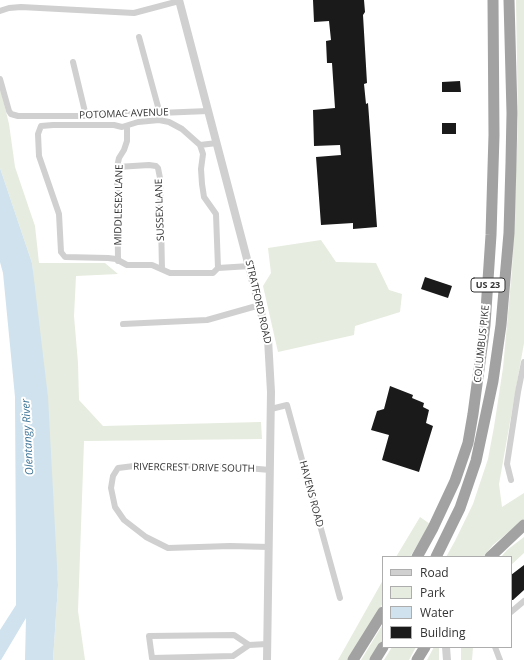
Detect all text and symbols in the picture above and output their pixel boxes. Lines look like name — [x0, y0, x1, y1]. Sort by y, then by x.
street label: POTOMAC AVENUE — [79, 106, 169, 122]
street label: MIDDLESEX LANE — [112, 164, 126, 246]
street label: SUSSEX LANE — [153, 179, 167, 241]
street label: STRATFORD ROAD — [243, 259, 273, 345]
road number: US 23 — [471, 278, 505, 292]
street label: COLUMBUS PIKE — [472, 305, 492, 383]
water label: Olentangy River — [19, 399, 37, 475]
street label: HAVENS ROAD — [296, 459, 326, 529]
street label: RIVERCREST DRIVE SOUTH — [133, 461, 255, 475]
legend — [382, 556, 512, 648]
text: Road — [420, 564, 449, 581]
text: Park — [420, 584, 445, 601]
text: Water — [420, 604, 454, 621]
text: Building — [420, 624, 465, 641]

